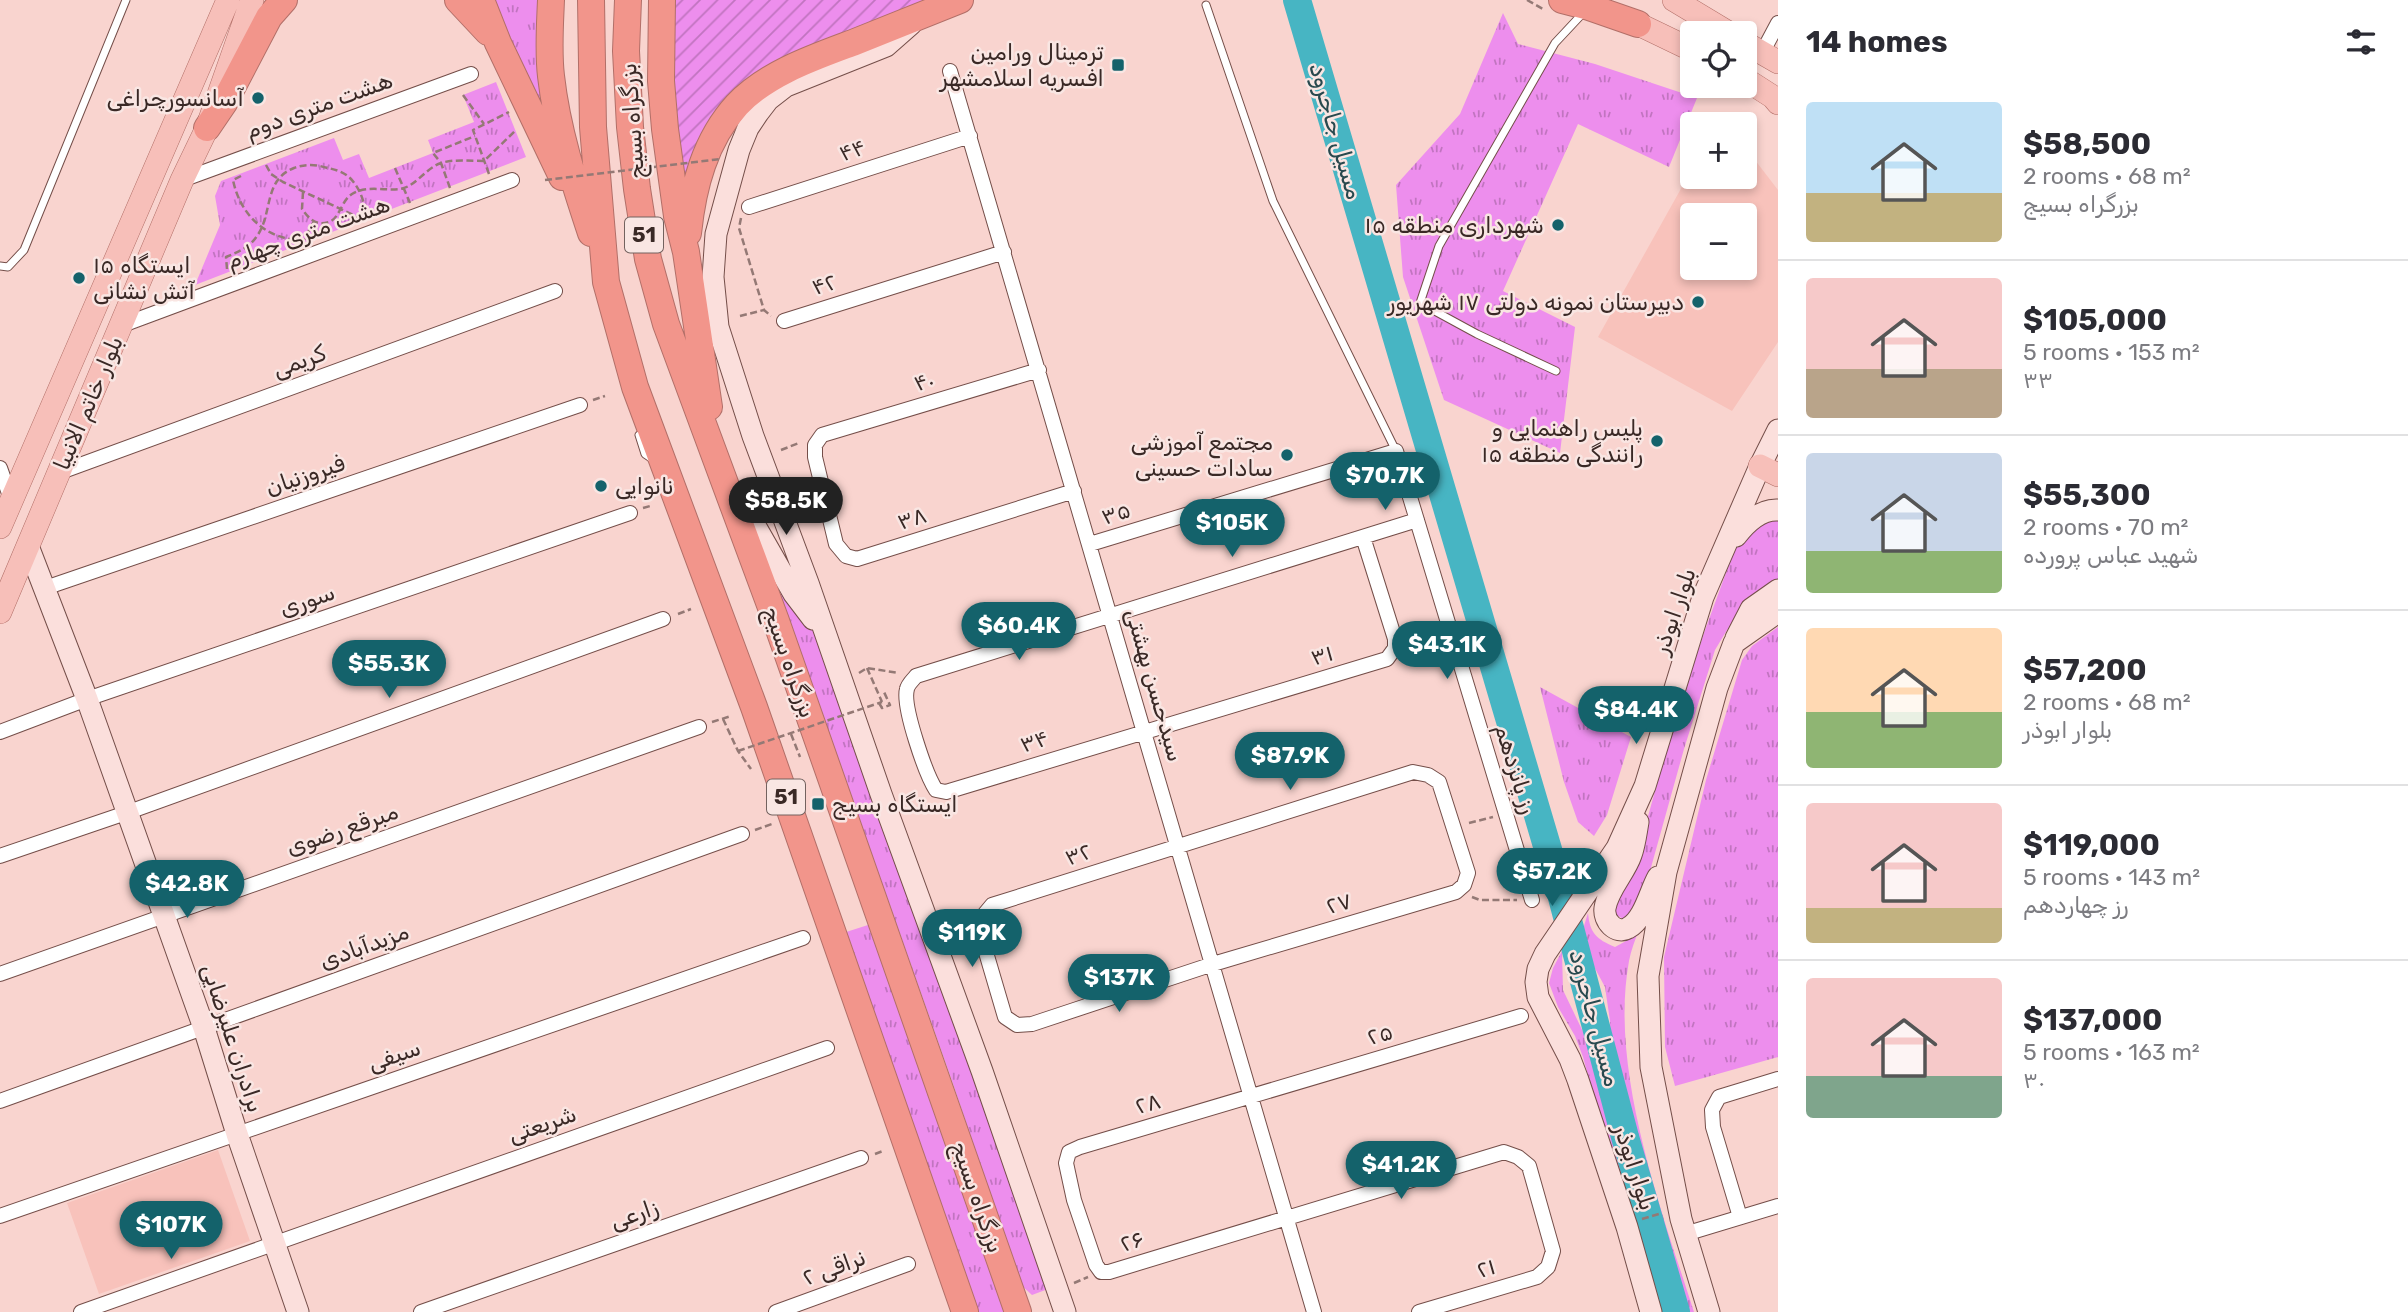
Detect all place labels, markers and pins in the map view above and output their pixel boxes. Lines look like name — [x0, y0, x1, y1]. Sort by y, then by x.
place label: ترمینال ورامین افسریه اسلامشهر — [938, 38, 1104, 92]
marker: ترمینال ورامین افسریه اسلامشهر — [1110, 57, 1126, 73]
place label: آسانسورچراغی — [107, 84, 244, 112]
marker: آسانسورچراغی — [250, 90, 266, 106]
place label: شهرداری منطقه ۱۵ — [1365, 211, 1544, 239]
marker: شهرداری منطقه ۱۵ — [1550, 217, 1566, 233]
place label: ایستگاه ۱۵ آتش نشانی — [93, 251, 195, 305]
marker: ایستگاه ۱۵ آتش نشانی — [71, 270, 87, 286]
place label: دبیرستان نمونه دولتی ۱۷ شهریور — [1386, 288, 1684, 316]
marker: دبیرستان نمونه دولتی ۱۷ شهریور — [1690, 294, 1706, 310]
place label: پلیس راهنمایی و رانندگی منطقه ۱۵ — [1481, 414, 1643, 468]
place label: مجتمع آموزشی سادات حسینی — [1130, 428, 1273, 482]
marker: پلیس راهنمایی و رانندگی منطقه ۱۵ — [1649, 433, 1665, 449]
marker: مجتمع آموزشی سادات حسینی — [1279, 447, 1295, 463]
pin: $70.7K — [1328, 452, 1442, 512]
place label: نانوایی — [615, 472, 674, 500]
pin: $58.5K — [729, 477, 843, 537]
marker: نانوایی — [593, 478, 609, 494]
pin: $105K — [1183, 500, 1281, 559]
pin: $60.4K — [962, 602, 1076, 662]
pin: $43.1K — [1390, 622, 1504, 681]
pin: $55.3K — [332, 640, 446, 700]
pin: $84.4K — [1579, 686, 1693, 746]
pin: $87.9K — [1233, 732, 1347, 792]
place label: ایستگاه بسیج — [832, 790, 958, 820]
marker: ایستگاه بسیج — [810, 796, 826, 812]
pin: $57.2K — [1495, 848, 1609, 908]
pin: $42.8K — [130, 860, 244, 920]
pin: $119K — [923, 909, 1021, 969]
pin: $137K — [1070, 954, 1168, 1014]
pin: $41.2K — [1344, 1142, 1458, 1201]
pin: $107K — [122, 1202, 220, 1261]

